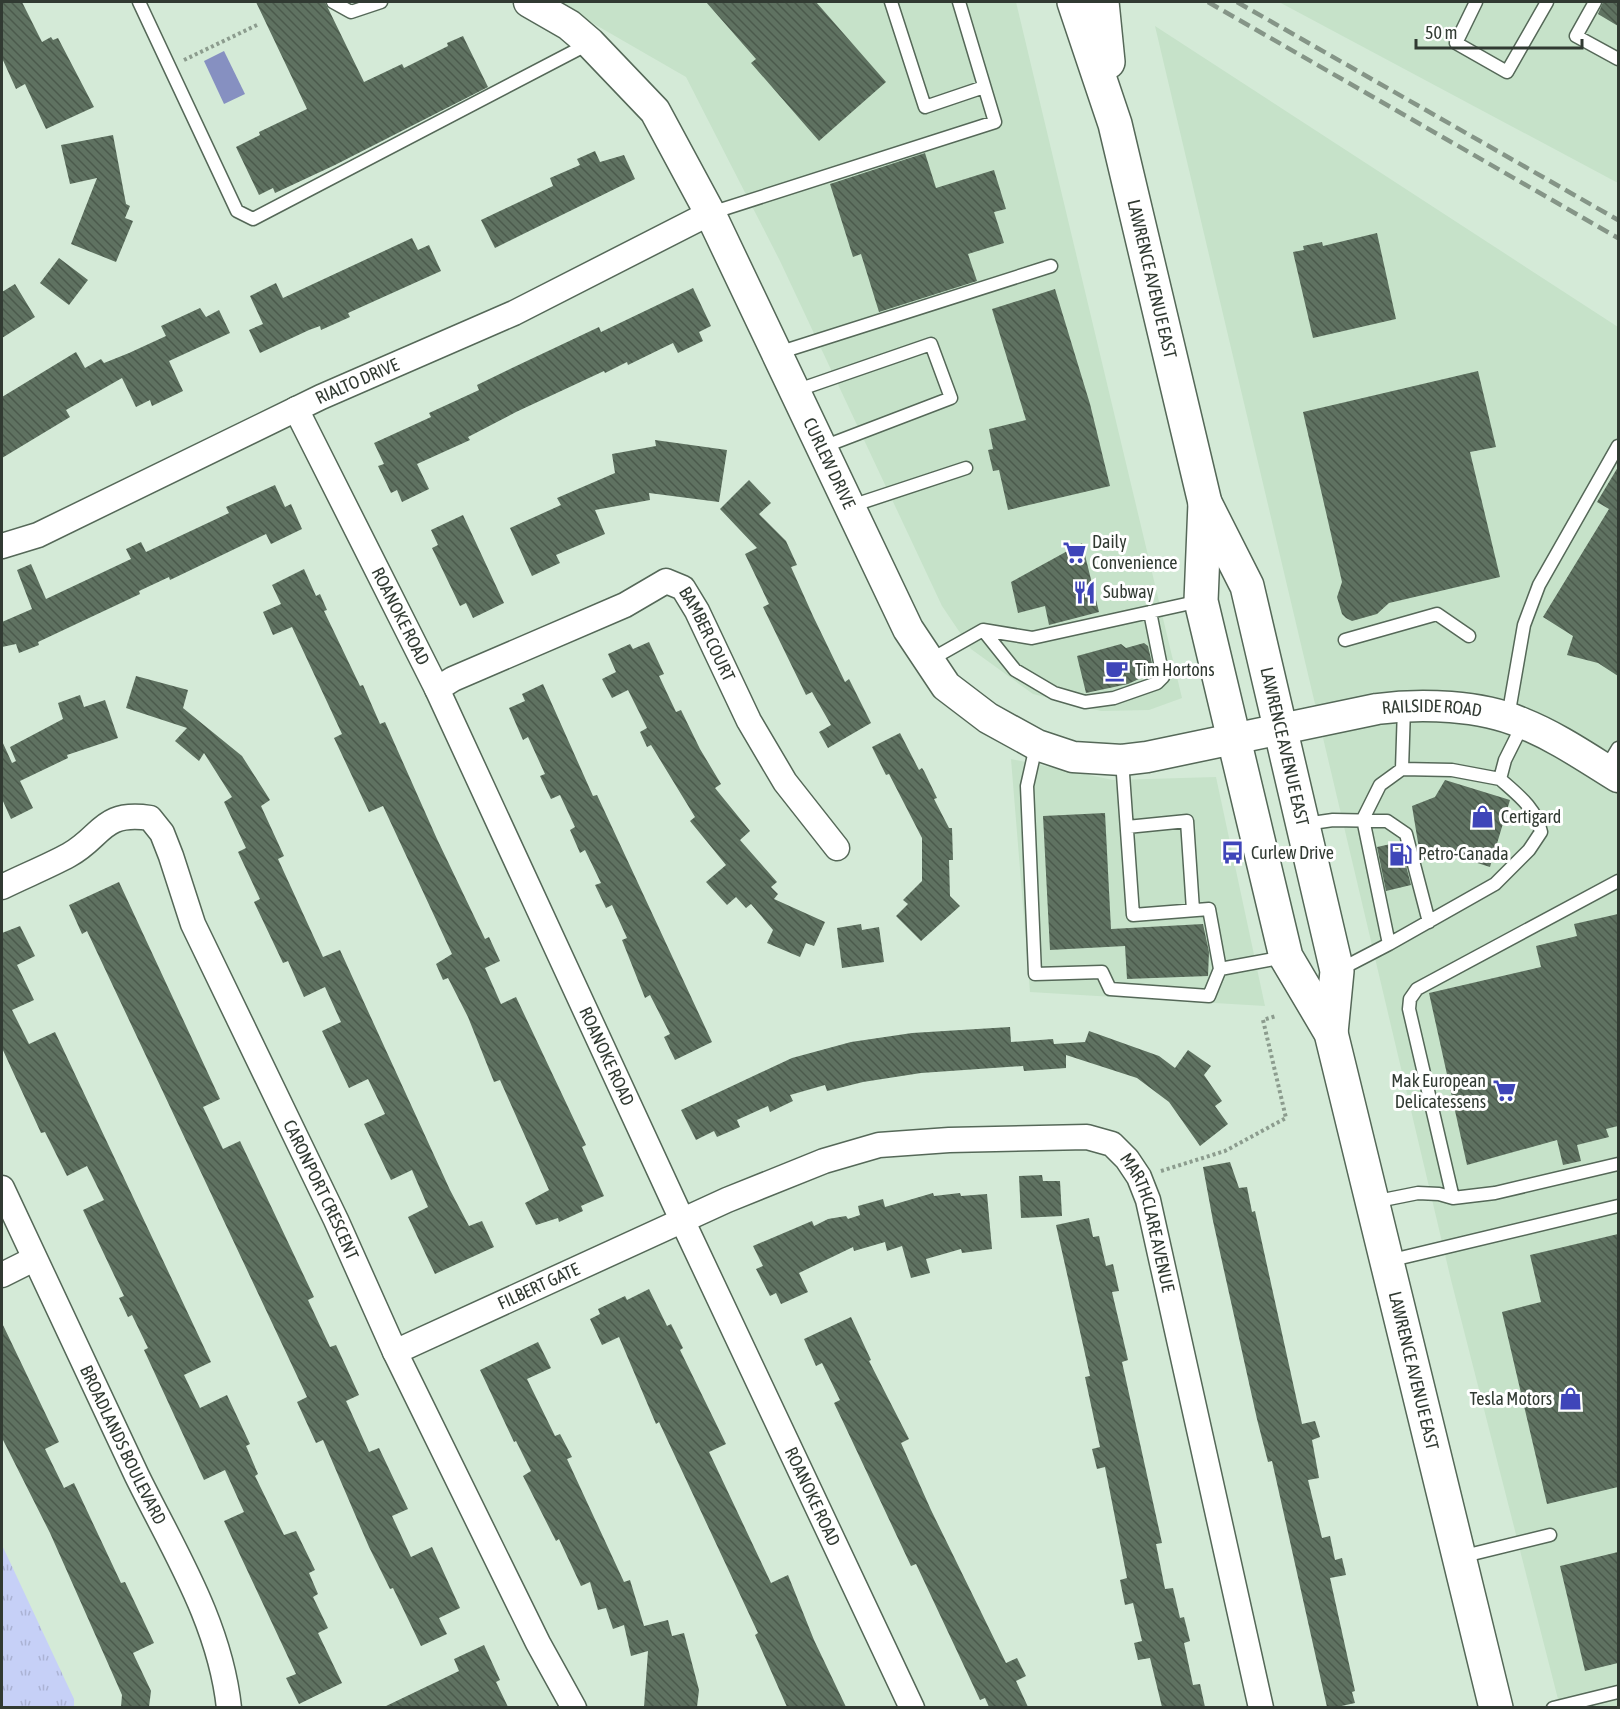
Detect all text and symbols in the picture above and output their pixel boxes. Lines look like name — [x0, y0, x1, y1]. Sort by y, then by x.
scale bar — [1416, 12, 1582, 50]
text: 50 m — [1425, 22, 1457, 43]
street label: LAWRENCE AVENUE EAST — [1123, 197, 1181, 360]
street label: RIALTO DRIVE — [312, 353, 402, 408]
street label: CURLEW DRIVE — [799, 414, 860, 512]
place label: Daily Convenience — [1092, 531, 1177, 573]
supermarket icon: Daily Convenience — [1061, 539, 1087, 565]
street label: ROANOKE ROAD — [367, 564, 434, 668]
restaurant icon: Subway — [1072, 579, 1098, 605]
place label: Subway — [1103, 581, 1154, 602]
street label: BAMBER COURT — [675, 583, 740, 685]
cafe icon: Tim Hortons — [1104, 657, 1130, 683]
place label: Tim Hortons — [1135, 659, 1215, 680]
street label: LAWRENCE AVENUE EAST — [1256, 665, 1314, 828]
street label: RAILSIDE ROAD — [1381, 695, 1484, 721]
shop icon: Certigard — [1470, 804, 1496, 830]
place label: Certigard — [1501, 806, 1561, 827]
bus stop icon: Curlew Drive — [1220, 840, 1246, 866]
fuel station icon: Petro-Canada — [1387, 841, 1413, 867]
place label: Curlew Drive — [1251, 842, 1334, 863]
place label: Petro-Canada — [1418, 843, 1509, 864]
street label: ROANOKE ROAD — [575, 1003, 639, 1109]
place label: Mak European Delicatessens — [1391, 1070, 1486, 1112]
supermarket icon: Mak European Delicatessens — [1491, 1078, 1517, 1104]
street label: CARONPORT CRESCENT — [279, 1116, 363, 1263]
street label: MARTHCLARE AVENUE — [1116, 1149, 1179, 1294]
street label: FILBERT GATE — [494, 1258, 583, 1314]
street label: LAWRENCE AVENUE EAST — [1385, 1289, 1444, 1452]
street label: BROADLANDS BOULEVARD — [76, 1362, 171, 1528]
shop icon: Tesla Motors — [1557, 1386, 1583, 1412]
place label: Tesla Motors — [1469, 1388, 1552, 1409]
street label: ROANOKE ROAD — [781, 1444, 845, 1549]

